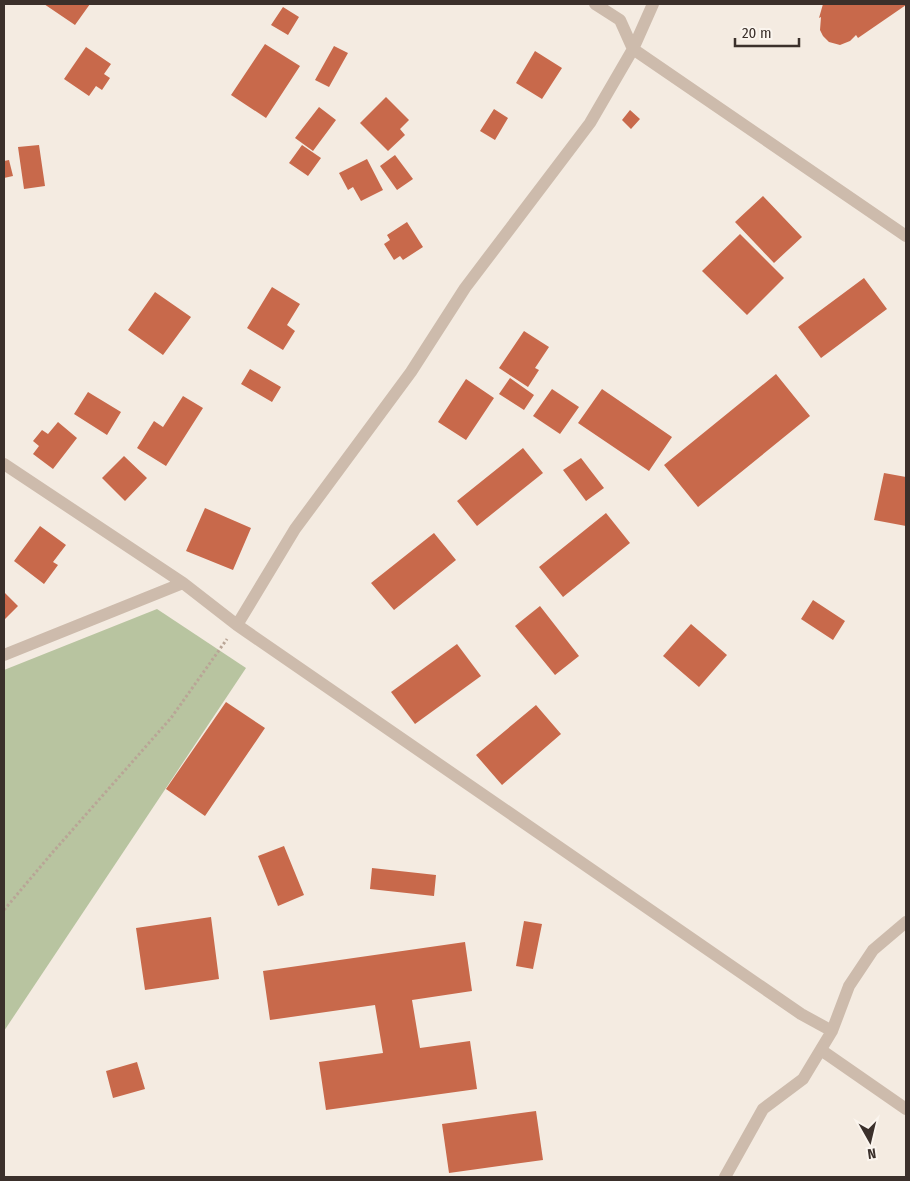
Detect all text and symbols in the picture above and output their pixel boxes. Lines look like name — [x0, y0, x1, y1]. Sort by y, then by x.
scale bar — [735, 15, 799, 47]
text: 20 m — [742, 24, 772, 42]
north arrow — [845, 1116, 895, 1166]
text: N — [866, 1144, 877, 1162]

